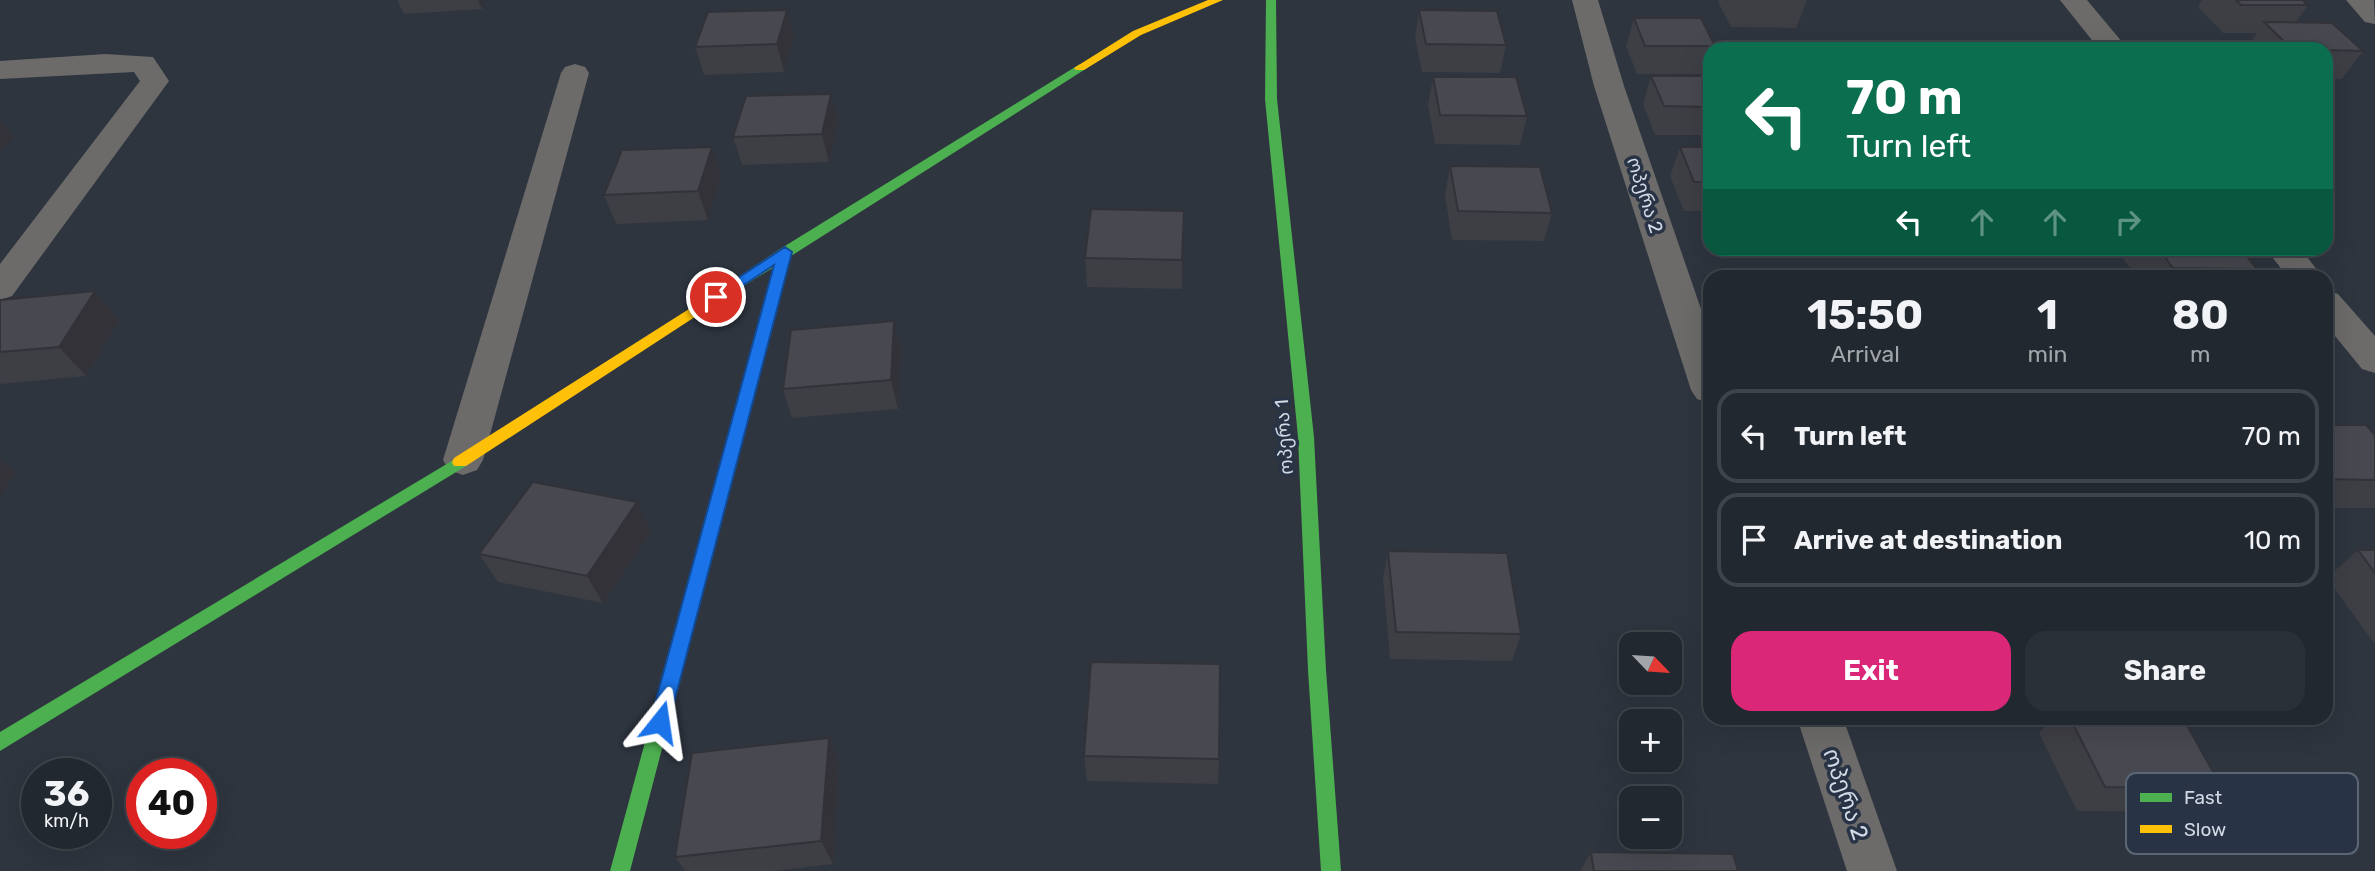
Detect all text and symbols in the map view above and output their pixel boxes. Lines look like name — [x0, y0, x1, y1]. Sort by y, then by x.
text: 70 m — [1846, 68, 1963, 126]
icon: left — [1731, 70, 1822, 161]
text: Turn left — [1846, 127, 1971, 165]
street label: ოპერა 2 — [1622, 154, 1668, 236]
icon: left — [1890, 203, 1928, 241]
icon: ahead — [1963, 203, 2001, 241]
icon: ahead — [2036, 203, 2074, 241]
icon: right — [2109, 203, 2147, 241]
pin — [686, 267, 746, 327]
icon: arrive — [697, 278, 735, 316]
text: 15:50 — [1807, 290, 1923, 340]
text: 1 — [2037, 290, 2058, 340]
text: 80 — [2172, 290, 2229, 340]
text: Arrival — [1831, 340, 1900, 368]
text: min — [2028, 340, 2067, 368]
text: m — [2190, 340, 2210, 368]
street label: ოპერა 1 — [1270, 399, 1298, 475]
icon: left — [1735, 417, 1773, 455]
text: Turn left — [1794, 421, 1906, 452]
text: 70 m — [2242, 421, 2301, 452]
icon: arrive — [1735, 521, 1773, 559]
text: Arrive at destination — [1794, 525, 2062, 556]
text: 10 m — [2244, 525, 2301, 556]
button: Exit — [1731, 631, 2011, 711]
button: Share — [2025, 631, 2305, 711]
north arrow — [1619, 632, 1682, 695]
map controls — [1619, 632, 1682, 849]
position arrow — [623, 685, 697, 759]
button: + — [1619, 709, 1682, 772]
street label: ოპერა 2 — [1817, 745, 1875, 843]
speed limit sign: 40 — [126, 758, 217, 849]
text: 36 — [44, 773, 89, 815]
legend — [2126, 773, 2358, 854]
button: − — [1619, 786, 1682, 849]
text: Fast — [2184, 786, 2223, 809]
text: km/h — [44, 810, 89, 832]
text: Slow — [2184, 818, 2226, 841]

